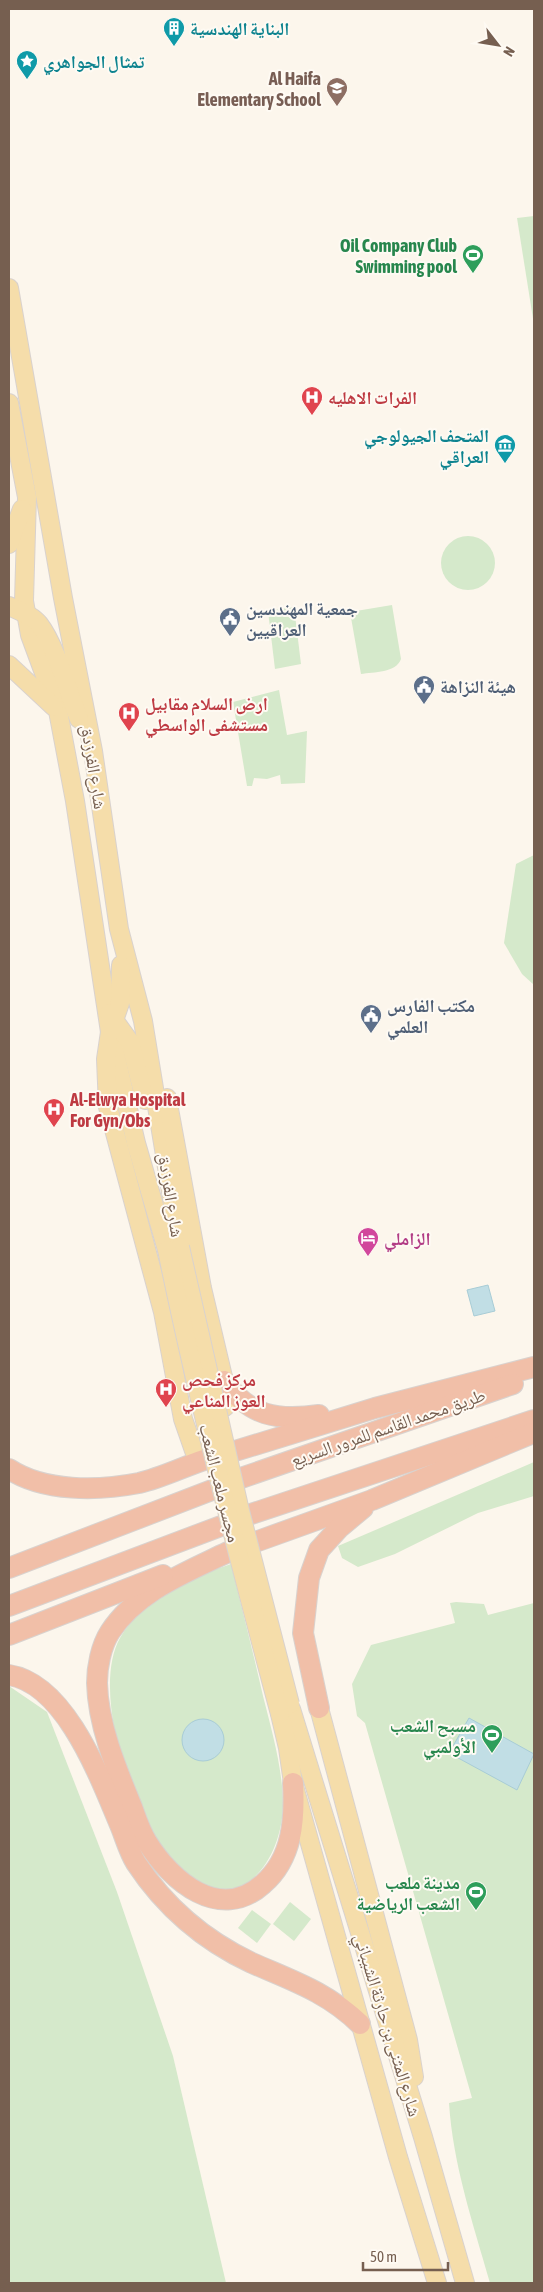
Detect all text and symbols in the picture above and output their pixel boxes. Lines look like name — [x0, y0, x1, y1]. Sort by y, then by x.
building icon: البناية الهندسية — [162, 16, 186, 47]
place label: البناية الهندسية — [190, 18, 289, 39]
north arrow — [473, 20, 523, 70]
text: N — [500, 44, 518, 59]
place icon: تمثال الجواهري — [15, 49, 39, 80]
place label: تمثال الجواهري — [43, 51, 145, 76]
place label: Al Haifa Elementary School — [197, 68, 321, 110]
school or university icon: Al Haifa Elementary School — [325, 76, 349, 107]
place label: Oil Company Club Swimming pool — [340, 235, 457, 277]
sports icon: Oil Company Club Swimming pool — [461, 243, 485, 274]
hospital icon: الفرات الاهليه — [300, 385, 324, 416]
place label: الفرات الاهليه — [328, 387, 417, 408]
place label: المتحف الجيولوجي العراقي — [364, 425, 489, 471]
museum icon: المتحف الجيولوجي العراقي — [493, 433, 517, 464]
place label: جمعية المهندسين العراقيين — [246, 598, 358, 641]
public building icon: جمعية المهندسين العراقيين — [218, 606, 242, 637]
public building icon: هيئة النزاهة — [412, 674, 436, 705]
place label: هيئة النزاهة — [440, 676, 516, 697]
place label: ارض السلام مقابيل مستشفى الواسطي — [145, 693, 268, 739]
hospital icon: ارض السلام مقابيل مستشفى الواسطي — [117, 701, 141, 732]
street label: شارع الفرزدق — [76, 723, 111, 811]
place label: مكتب الفارس العلمي — [387, 995, 475, 1041]
public building icon: مكتب الفارس العلمي — [359, 1003, 383, 1034]
place label: Al-Elwya Hospital For Gyn/Obs — [69, 1089, 186, 1131]
hospital icon: Al-Elwya Hospital For Gyn/Obs — [42, 1097, 66, 1128]
street label: شارع الفرزدق — [153, 1151, 188, 1239]
hotel icon: الزاملي — [356, 1226, 380, 1257]
place label: الزاملي — [384, 1228, 431, 1253]
place label: مركز فحص العوز المناعي — [182, 1369, 266, 1415]
hospital icon: مركز فحص العوز المناعي — [154, 1377, 178, 1408]
street label: طريق محمد القاسم للمرور السريع — [288, 1384, 489, 1472]
street label: مجسر ملعب الشعب — [195, 1422, 245, 1545]
place label: مسبح الشعب الأولمبي — [390, 1715, 476, 1761]
sports icon: مسبح الشعب الأولمبي — [480, 1723, 504, 1754]
place label: مدينة ملعب الشعب الرياضية — [357, 1872, 460, 1914]
sports icon: مدينة ملعب الشعب الرياضية — [464, 1880, 488, 1911]
street label: شارع المثنى بن حارثة الشيباني — [346, 1931, 426, 2120]
scale bar — [363, 2240, 448, 2272]
text: 50 m — [370, 2248, 397, 2265]

